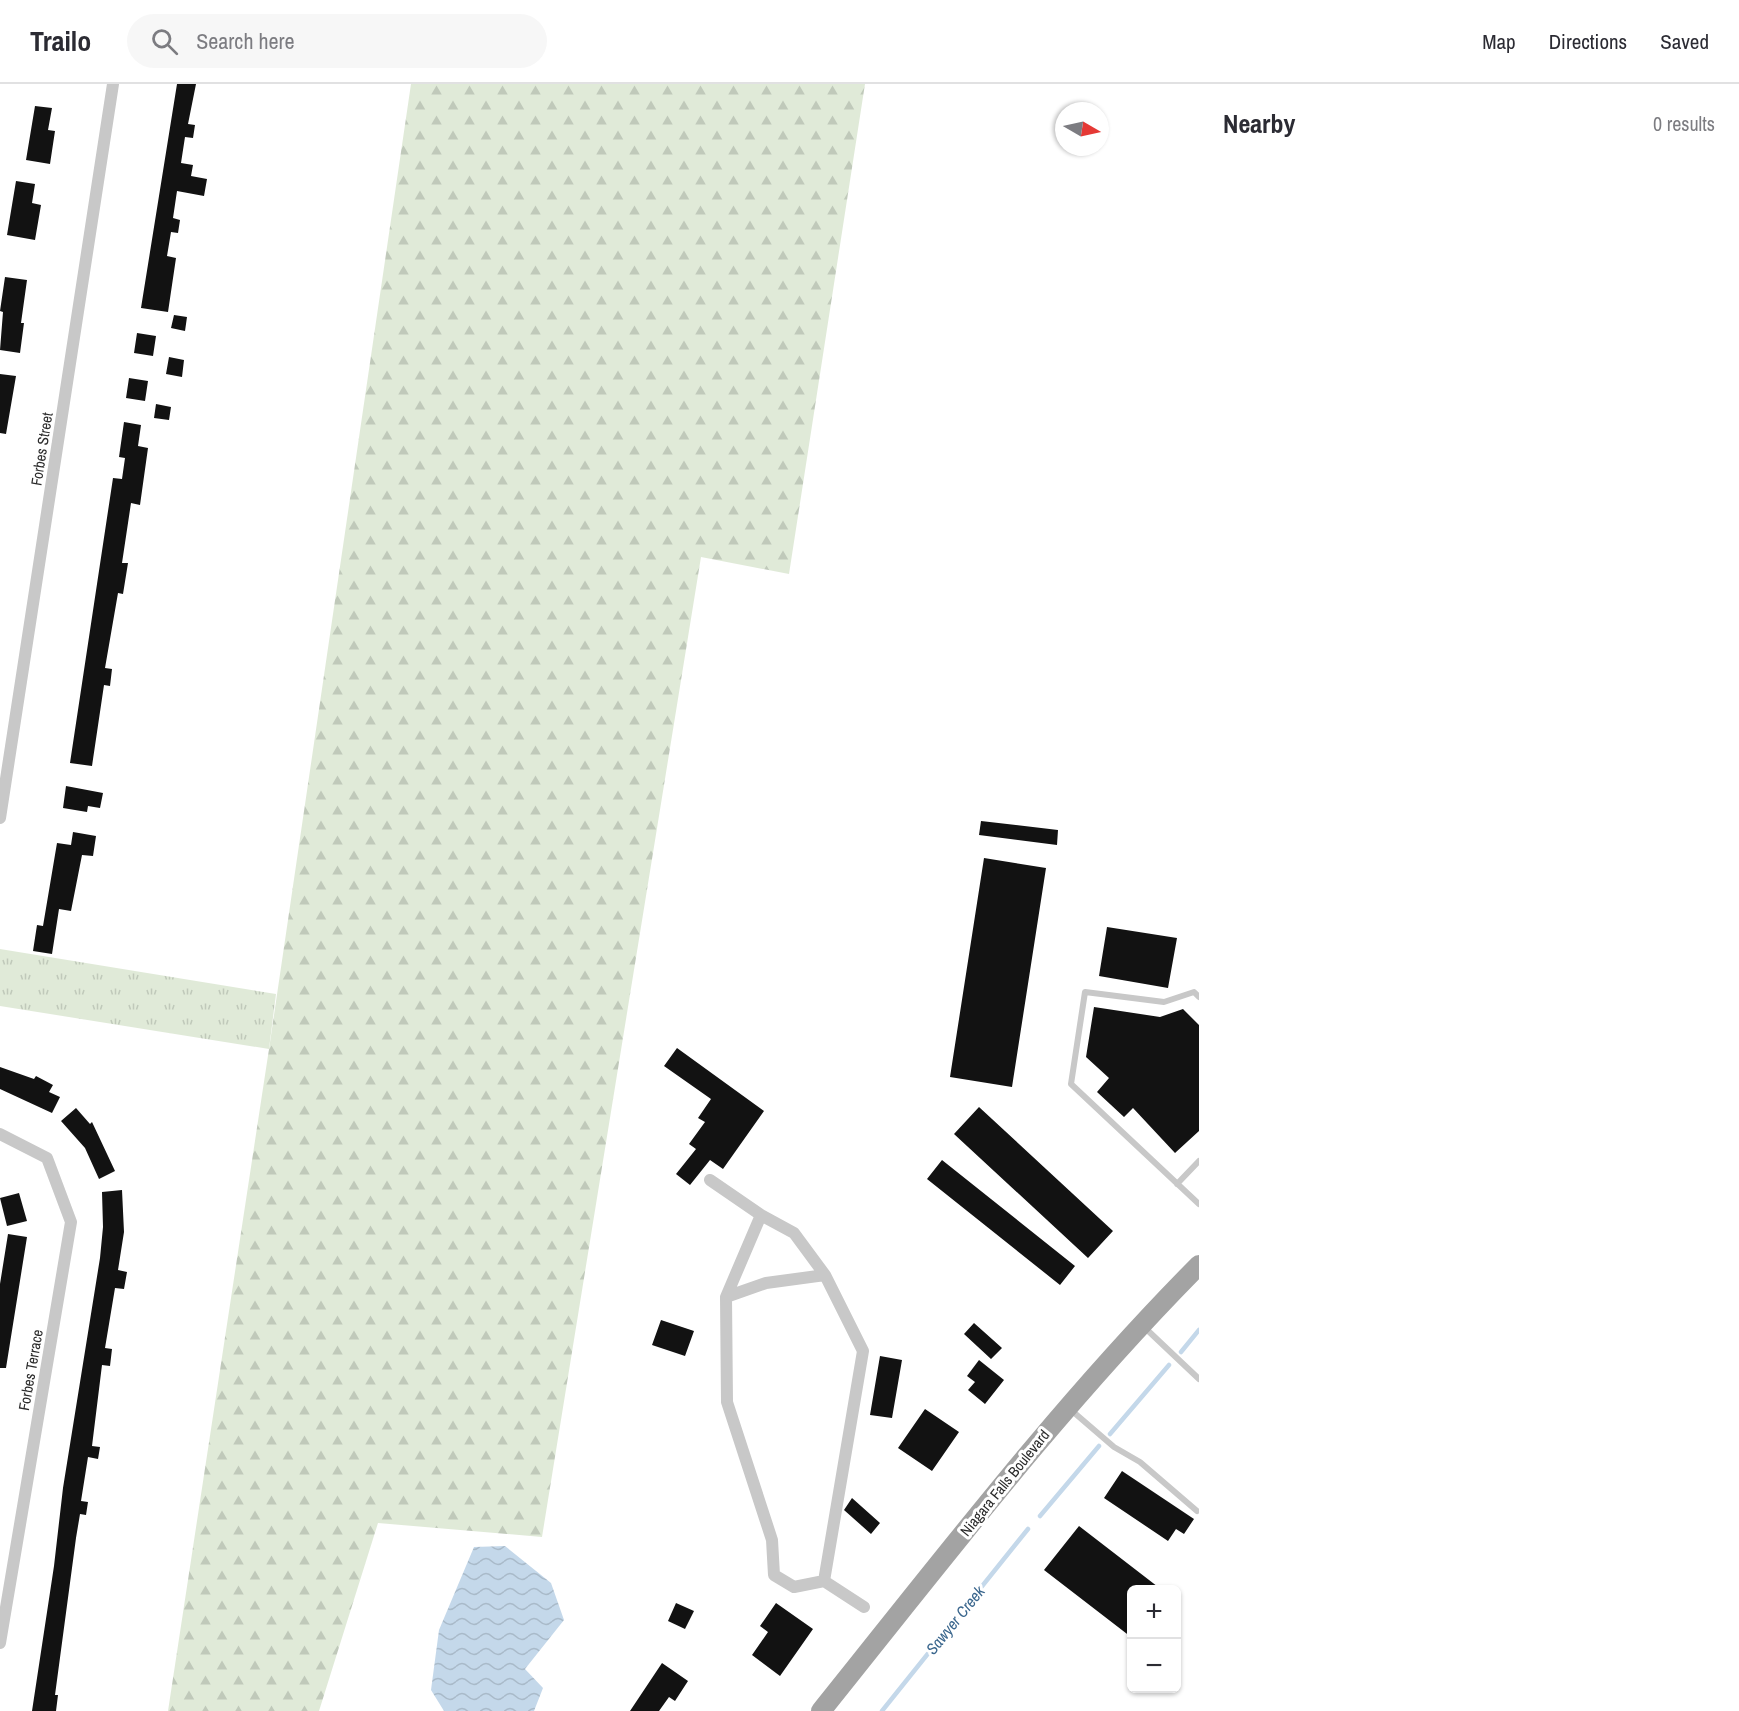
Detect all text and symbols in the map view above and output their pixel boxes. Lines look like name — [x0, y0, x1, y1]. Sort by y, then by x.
search box — [127, 14, 547, 68]
text: Trailo — [30, 22, 91, 60]
icon: search — [148, 25, 181, 58]
text: Search here — [196, 26, 295, 56]
text: Map — [1482, 27, 1516, 56]
text: Directions — [1549, 27, 1627, 56]
text: Saved — [1660, 27, 1709, 56]
north arrow — [1055, 102, 1109, 156]
text: Nearby — [1223, 106, 1295, 141]
text: 0 results — [1653, 110, 1715, 137]
street label: Forbes Street — [25, 410, 58, 487]
street label: Forbes Terrace — [13, 1328, 48, 1412]
street label: Niagara Falls Boulevard — [955, 1425, 1054, 1540]
water label: Sawyer Creek — [921, 1581, 990, 1659]
map controls — [1127, 1585, 1181, 1693]
button: + — [1127, 1585, 1181, 1639]
button: − — [1127, 1639, 1181, 1693]

